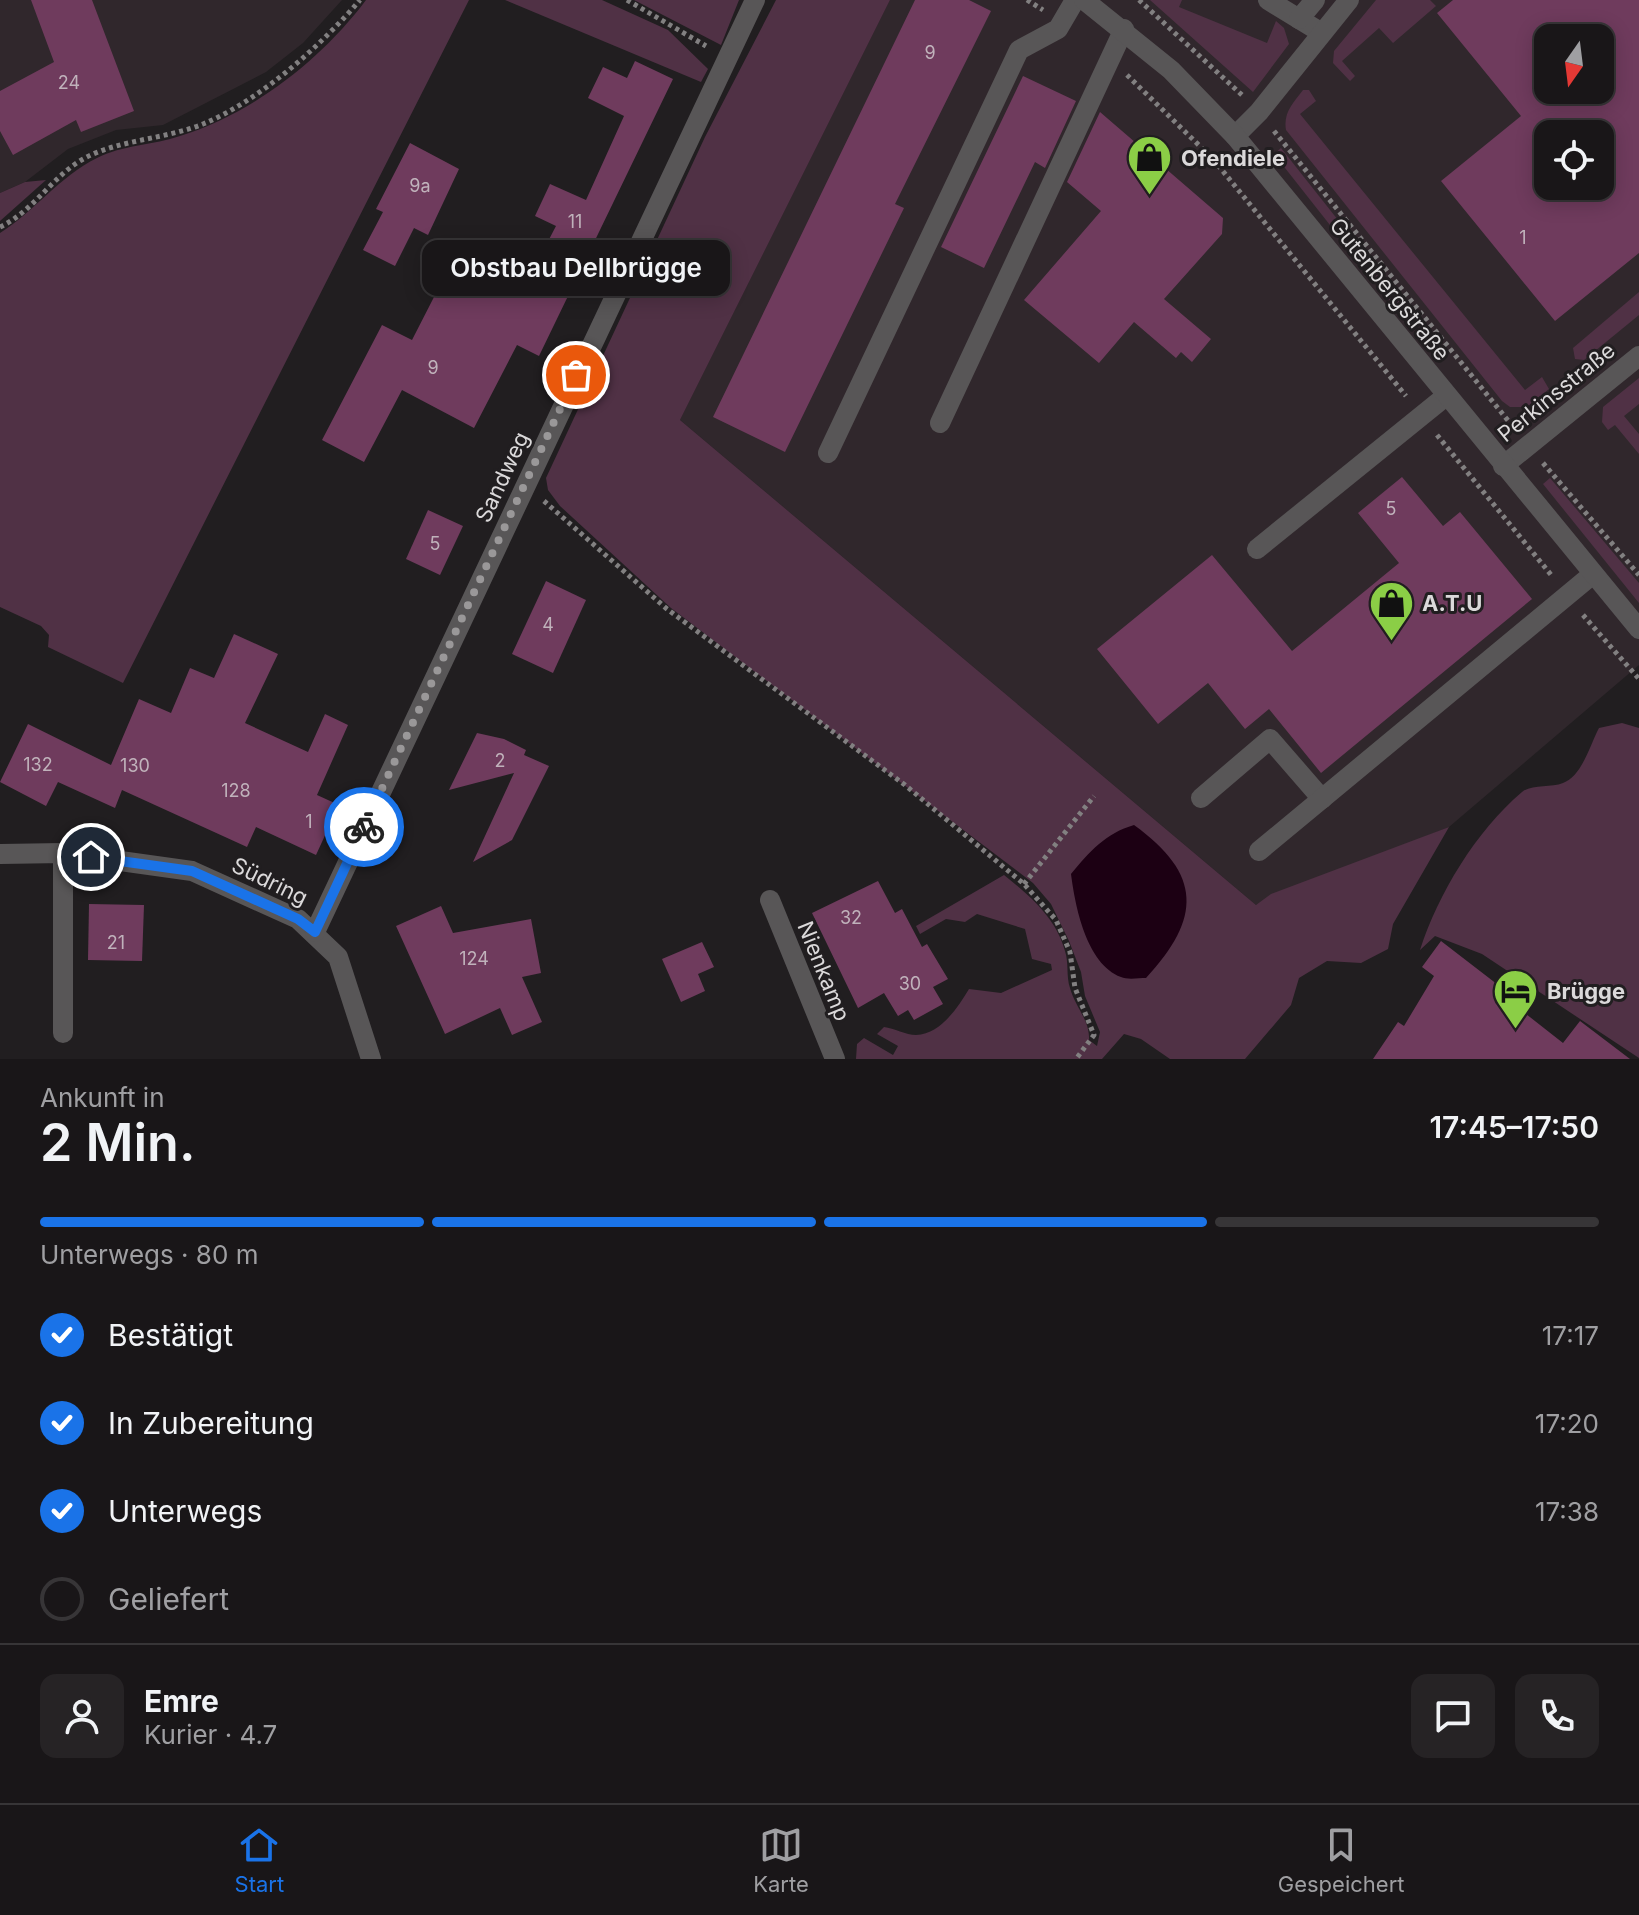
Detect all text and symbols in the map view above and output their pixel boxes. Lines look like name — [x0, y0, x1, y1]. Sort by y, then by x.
north arrow — [1534, 24, 1614, 104]
map controls — [1534, 24, 1614, 200]
house number: 9 — [924, 42, 936, 63]
house number: 24 — [58, 72, 80, 93]
button: locate — [1534, 120, 1614, 200]
shop icon: Ofendiele — [1126, 134, 1174, 197]
place label: Ofendiele — [1181, 145, 1285, 171]
house number: 9a — [409, 175, 431, 196]
house number: 11 — [568, 211, 582, 232]
street label: Gutenbergstraße — [1325, 213, 1455, 365]
house number: 1 — [1519, 227, 1527, 248]
callout: Obstbau Dellbrügge — [422, 239, 730, 295]
text: Obstbau Dellbrügge — [450, 252, 702, 283]
street label: Perkinsstraße — [1492, 337, 1620, 447]
pin — [542, 341, 610, 409]
icon: bag — [554, 353, 598, 397]
house number: 9 — [427, 357, 439, 378]
street label: Sandweg — [470, 428, 534, 526]
house number: 5 — [1386, 498, 1396, 519]
house number: 5 — [430, 533, 440, 554]
shop icon: A.T.U — [1367, 579, 1415, 642]
place label: A.T.U — [1422, 590, 1482, 616]
house number: 4 — [542, 614, 554, 635]
house number: 2 — [495, 750, 505, 771]
house number: 132 — [23, 754, 53, 775]
house number: 130 — [120, 755, 150, 776]
house number: 128 — [221, 780, 251, 801]
courier — [324, 787, 404, 867]
icon: bike — [342, 805, 386, 849]
house number: 1 — [305, 811, 313, 832]
pin — [57, 823, 125, 891]
icon: home — [69, 835, 113, 879]
street label: Südring — [228, 852, 312, 910]
house number: 32 — [840, 907, 862, 928]
street label: Nienkamp — [792, 917, 856, 1025]
house number: 21 — [107, 932, 125, 953]
house number: 124 — [459, 948, 489, 969]
hotel icon: Brügge — [1492, 967, 1540, 1030]
house number: 30 — [899, 973, 921, 994]
place label: Brügge — [1547, 978, 1625, 1004]
text: Ankunft in — [40, 1082, 165, 1113]
text: 17:45–17:50 — [1429, 1109, 1599, 1145]
text: 2 Min. — [40, 1111, 195, 1174]
text: Unterwegs · 80 m — [40, 1239, 258, 1270]
icon: check — [40, 1313, 84, 1357]
text: Bestätigt — [108, 1317, 233, 1353]
text: 17:17 — [1542, 1320, 1599, 1351]
icon: check — [40, 1401, 84, 1445]
text: In Zubereitung — [108, 1405, 314, 1441]
text: 17:20 — [1535, 1408, 1599, 1439]
icon: check — [40, 1489, 84, 1533]
text: Unterwegs — [108, 1493, 262, 1529]
text: 17:38 — [1535, 1496, 1599, 1527]
text: Geliefert — [108, 1581, 229, 1617]
button: person — [40, 1674, 124, 1758]
button: chat — [1411, 1674, 1495, 1758]
button: phone — [1515, 1674, 1599, 1758]
text: Emre — [144, 1683, 219, 1719]
text: Kurier · 4.7 — [144, 1719, 277, 1750]
tab: Start — [235, 1823, 284, 1897]
tab: Karte — [753, 1823, 809, 1897]
tab: Gespeichert — [1278, 1823, 1404, 1897]

